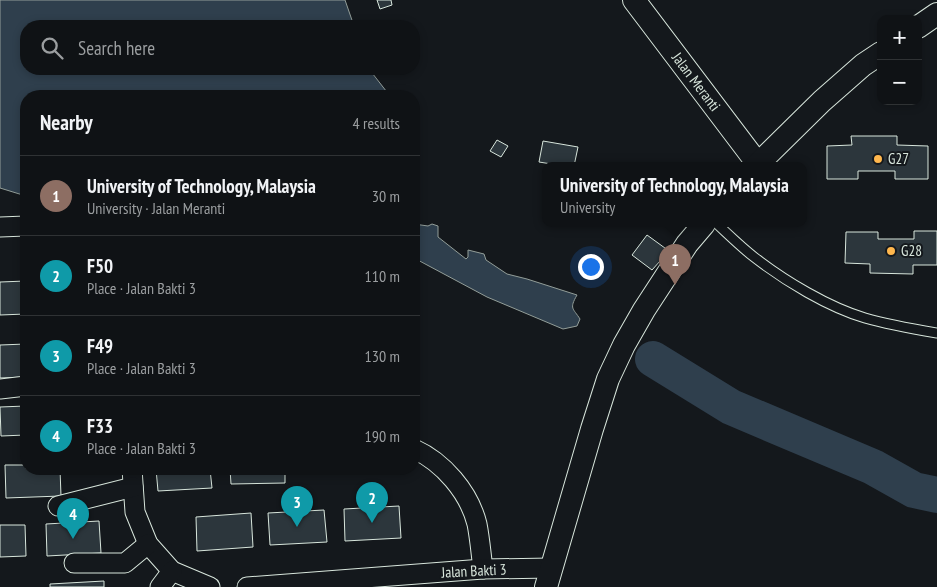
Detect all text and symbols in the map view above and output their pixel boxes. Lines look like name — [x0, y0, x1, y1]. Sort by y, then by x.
map controls — [877, 15, 922, 105]
button: + — [877, 15, 922, 60]
search box — [20, 20, 420, 75]
icon: search — [38, 34, 66, 62]
text: Search here — [78, 36, 155, 60]
street label: Jalan Meranti — [668, 48, 725, 115]
button: − — [877, 60, 922, 105]
text: Nearby — [40, 109, 93, 136]
text: 4 results — [353, 113, 400, 133]
place label: G27 — [888, 149, 909, 168]
marker: G27 — [872, 153, 884, 165]
popup — [542, 162, 807, 227]
text: University of Technology, Malaysia — [560, 173, 789, 197]
text: University of Technology, Malaysia — [87, 174, 316, 198]
text: 1 — [52, 186, 60, 206]
text: 30 m — [372, 186, 400, 206]
text: University — [560, 197, 615, 217]
text: University · Jalan Meranti — [87, 198, 225, 218]
place label: G28 — [901, 241, 922, 260]
pin: 1 — [659, 244, 691, 285]
marker: G28 — [885, 245, 897, 257]
text: F50 — [87, 254, 113, 278]
your location — [578, 254, 604, 280]
text: 2 — [52, 266, 60, 286]
text: 110 m — [365, 266, 400, 286]
text: Place · Jalan Bakti 3 — [87, 278, 196, 298]
text: F49 — [87, 334, 113, 358]
text: 3 — [52, 346, 60, 366]
text: 130 m — [365, 346, 400, 366]
text: Place · Jalan Bakti 3 — [87, 358, 196, 378]
text: F33 — [87, 414, 113, 438]
text: 4 — [52, 426, 60, 446]
text: 190 m — [365, 426, 400, 446]
text: Place · Jalan Bakti 3 — [87, 438, 196, 458]
pin: 2 — [356, 482, 388, 523]
pin: 3 — [281, 486, 313, 527]
pin: 4 — [57, 498, 89, 539]
street label: Jalan Bakti 3 — [440, 559, 507, 582]

